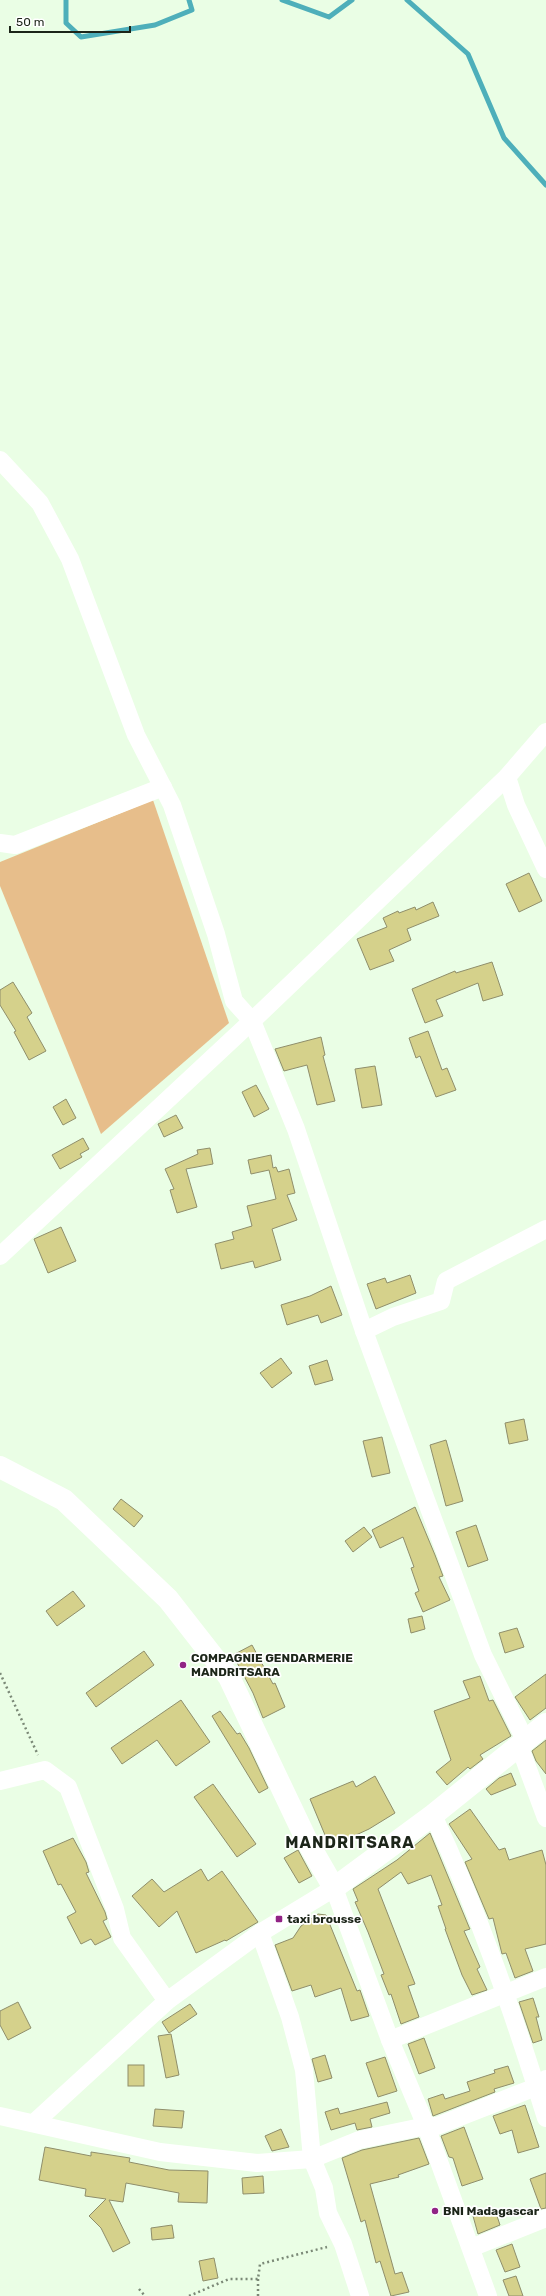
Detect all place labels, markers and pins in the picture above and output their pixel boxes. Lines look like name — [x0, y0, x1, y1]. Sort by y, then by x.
place label: COMPAGNIE GENDARMERIE MANDRITSARA — [191, 1651, 353, 1679]
marker: COMPAGNIE GENDARMERIE MANDRITSARA — [178, 1660, 188, 1670]
place label: taxi brousse — [287, 1912, 361, 1926]
marker: taxi brousse — [274, 1914, 284, 1924]
place label: BNI Madagascar — [443, 2204, 540, 2218]
marker: BNI Madagascar — [430, 2206, 440, 2216]

